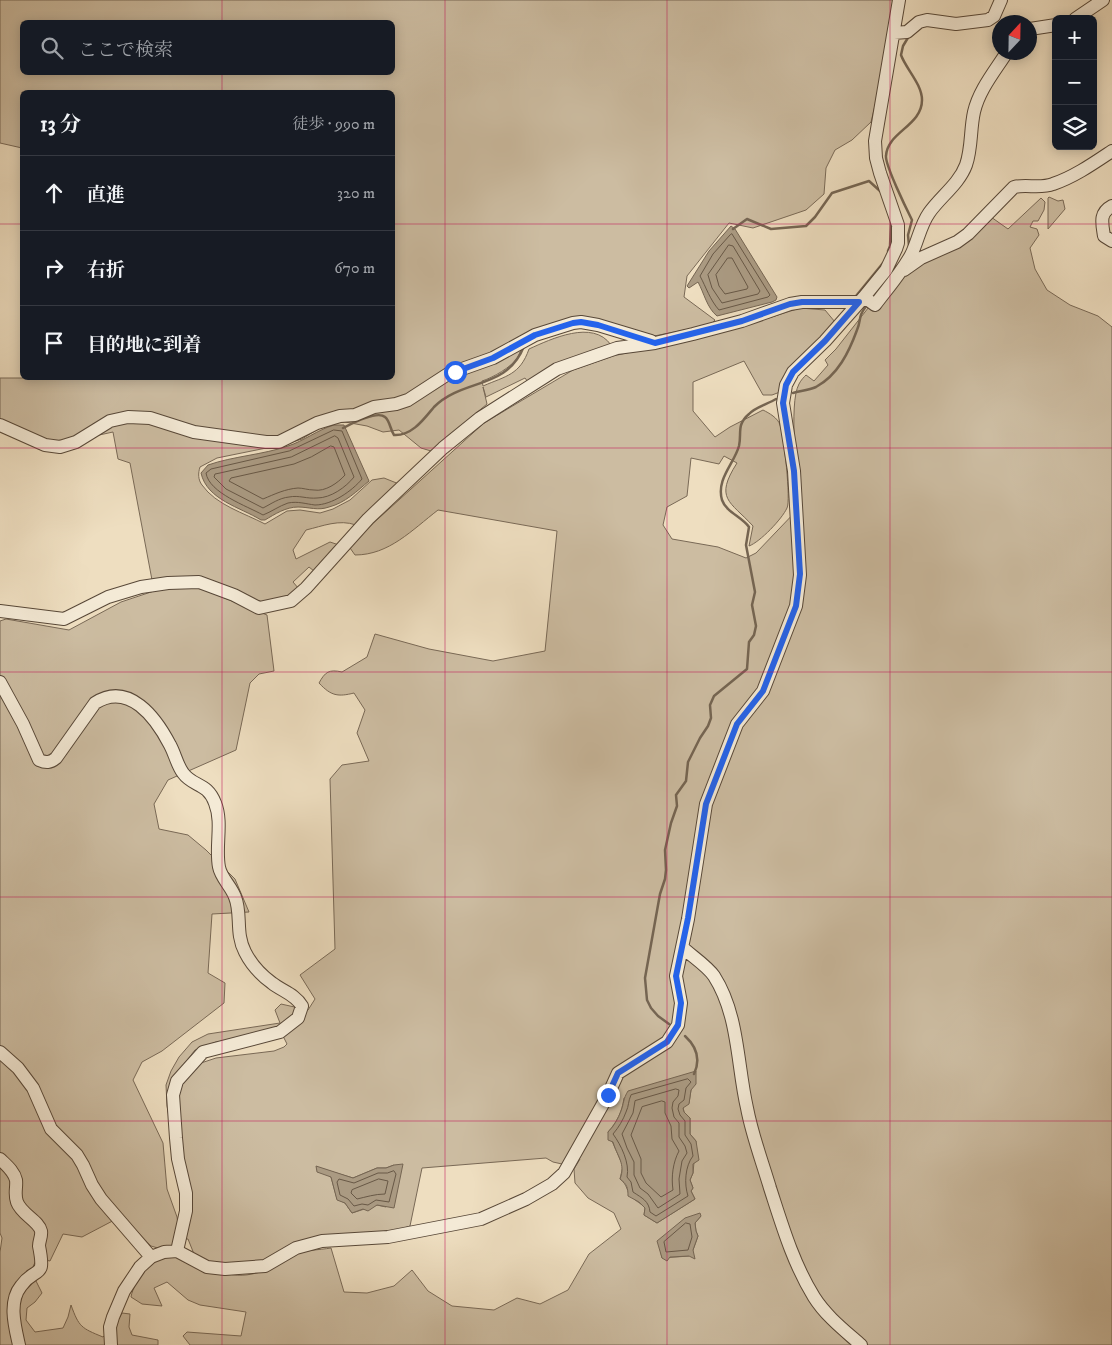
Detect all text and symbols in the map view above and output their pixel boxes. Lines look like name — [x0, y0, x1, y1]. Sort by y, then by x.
north arrow — [992, 15, 1037, 60]
map controls — [1052, 15, 1097, 150]
button: + — [1052, 15, 1097, 60]
search box — [20, 20, 395, 75]
icon: search — [38, 34, 66, 62]
text: ここで検索 — [78, 39, 173, 62]
button: − — [1052, 60, 1097, 105]
button: layers — [1052, 105, 1097, 150]
text: 13 分 — [40, 112, 81, 138]
text: 徒歩 · 990 m — [292, 114, 375, 134]
icon: ahead — [40, 179, 68, 207]
text: 320 m — [337, 183, 375, 203]
text: 直進 — [87, 184, 125, 207]
icon: right — [40, 254, 68, 282]
text: 670 m — [334, 258, 375, 278]
text: 右折 — [87, 259, 125, 282]
icon: arrive — [40, 329, 68, 357]
text: 目的地に到着 — [87, 334, 201, 357]
route start — [444, 361, 467, 384]
route end — [597, 1084, 620, 1107]

